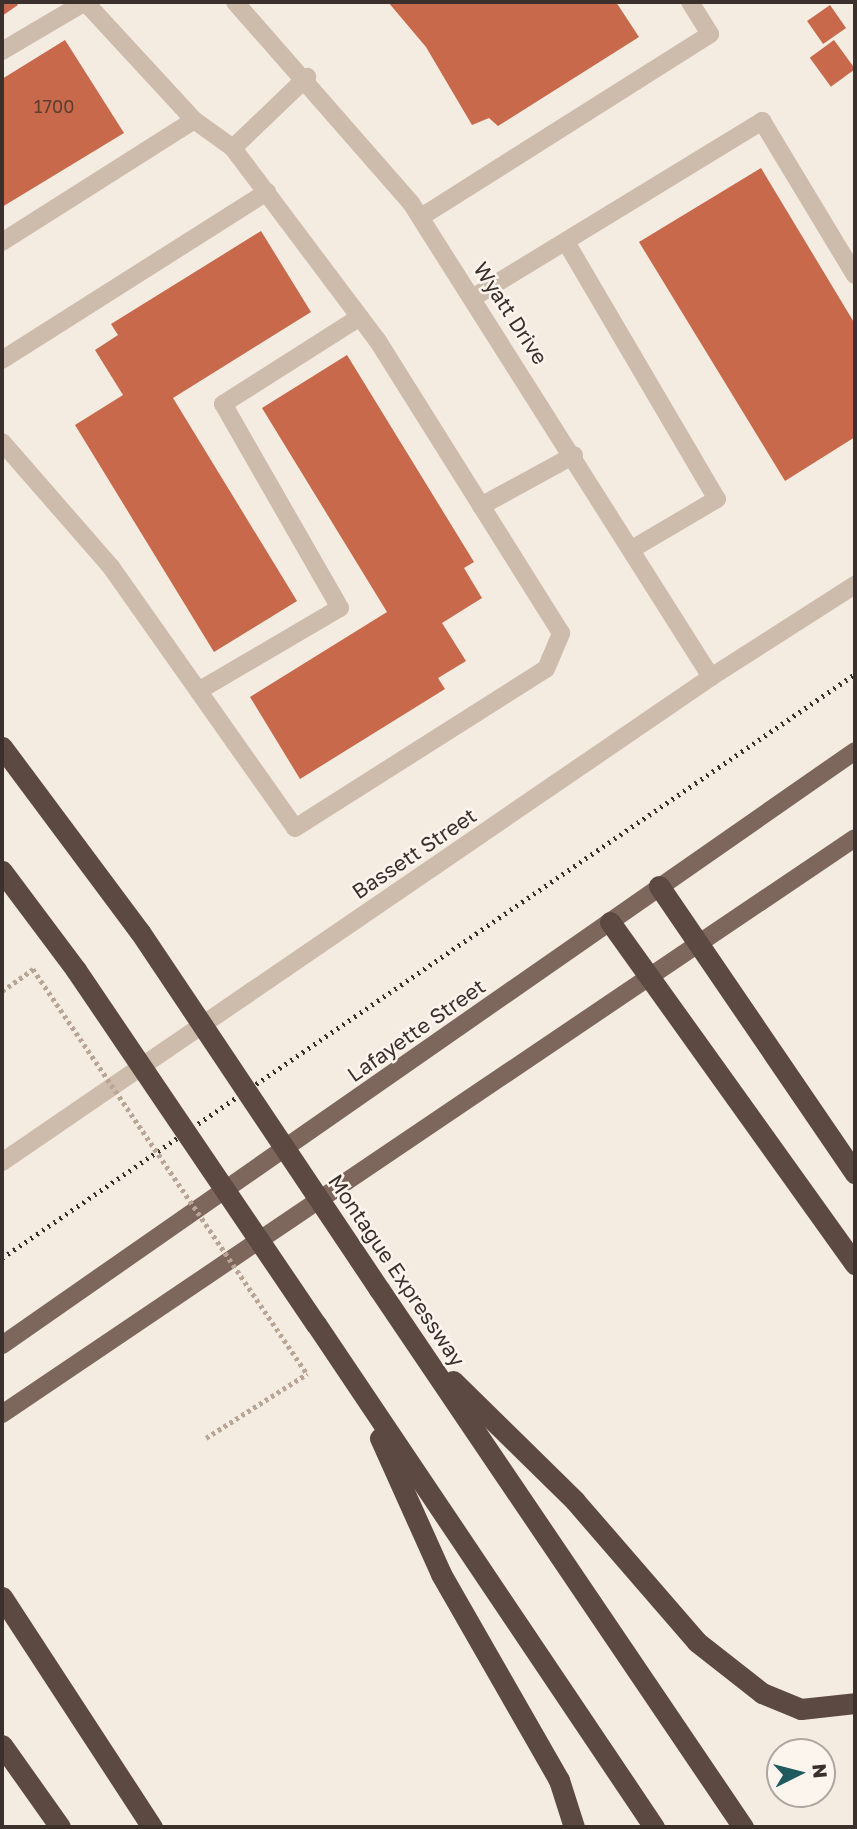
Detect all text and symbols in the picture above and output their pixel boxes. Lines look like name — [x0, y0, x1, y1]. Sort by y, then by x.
house number: 1700 — [34, 95, 74, 117]
street label: Wyatt Drive — [469, 257, 553, 369]
street label: Bassett Street — [347, 802, 481, 904]
street label: Lafayette Street — [342, 973, 490, 1087]
street label: Montague Expressway — [323, 1169, 471, 1371]
north arrow — [766, 1738, 836, 1808]
text: N — [808, 1763, 833, 1779]

